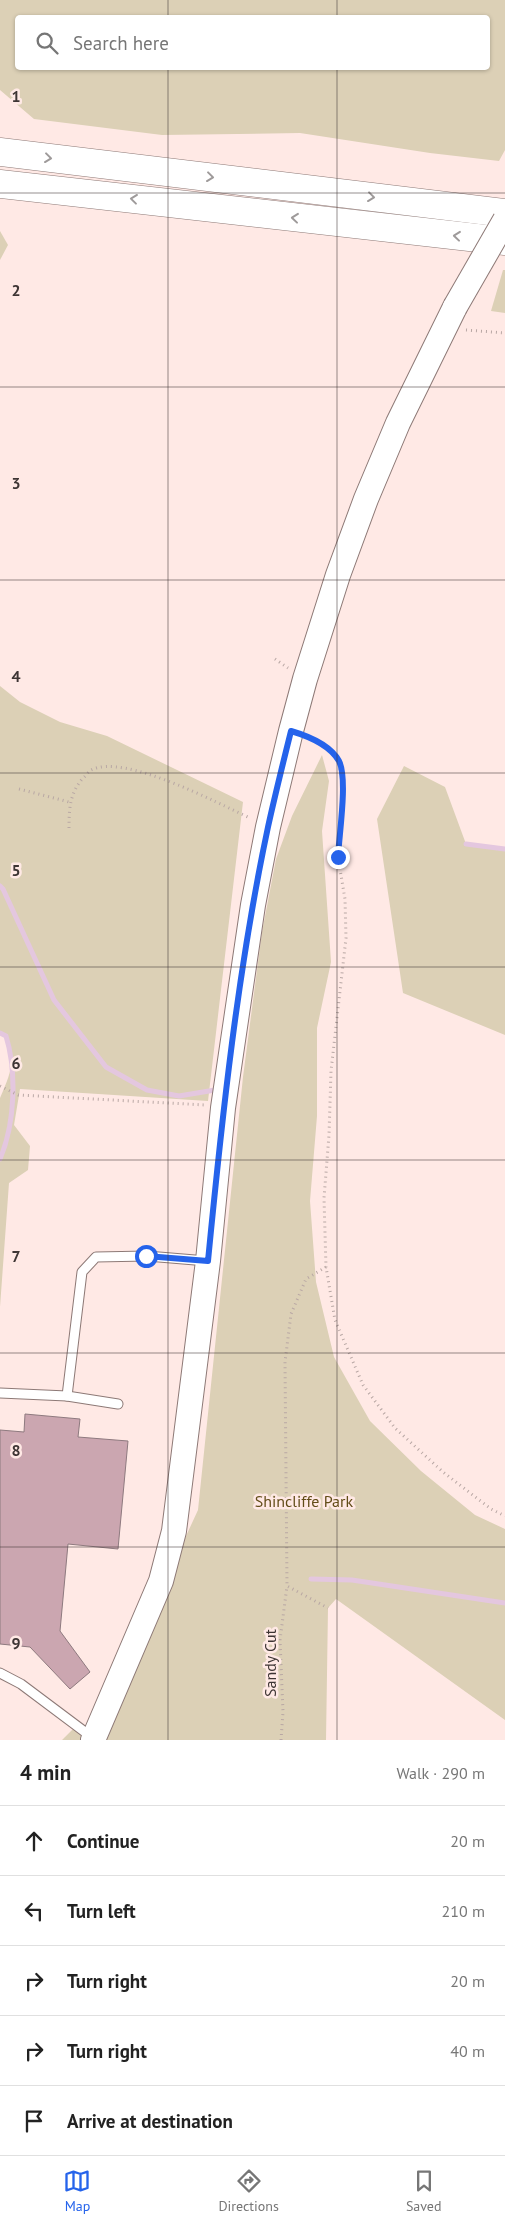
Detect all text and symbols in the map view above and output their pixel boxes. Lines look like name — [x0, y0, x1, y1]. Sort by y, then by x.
search box — [15, 15, 490, 70]
icon: search — [33, 29, 61, 57]
text: Search here — [73, 31, 169, 55]
text: 1 — [11, 86, 21, 106]
one-way arrow — [45, 152, 53, 163]
one-way arrow — [206, 171, 214, 182]
one-way arrow — [367, 191, 375, 202]
one-way arrow — [129, 194, 137, 205]
one-way arrow — [291, 213, 299, 224]
one-way arrow — [452, 231, 460, 242]
text: 2 — [11, 280, 21, 300]
text: 3 — [11, 473, 21, 493]
text: 4 — [11, 666, 21, 686]
route end — [327, 846, 350, 869]
text: 5 — [11, 860, 21, 880]
text: 6 — [11, 1053, 21, 1073]
route start — [135, 1245, 158, 1268]
text: 7 — [11, 1246, 21, 1266]
text: 8 — [11, 1440, 21, 1460]
park label: Shincliffe Park — [255, 1491, 353, 1511]
street label: Sandy Cut — [260, 1628, 280, 1697]
text: 9 — [11, 1633, 21, 1653]
text: 4 min — [20, 1759, 71, 1786]
text: Walk · 290 m — [396, 1763, 485, 1783]
icon: ahead — [20, 1827, 48, 1855]
text: Continue — [67, 1829, 139, 1853]
text: 20 m — [450, 1831, 485, 1851]
icon: left — [20, 1897, 48, 1925]
text: Turn left — [67, 1899, 136, 1923]
text: 210 m — [442, 1901, 485, 1921]
icon: right — [20, 1967, 48, 1995]
text: Turn right — [67, 1969, 147, 1993]
text: 20 m — [450, 1971, 485, 1991]
icon: right — [20, 2037, 48, 2065]
text: Turn right — [67, 2039, 147, 2063]
text: 40 m — [450, 2041, 485, 2061]
icon: arrive — [20, 2107, 48, 2135]
text: Arrive at destination — [67, 2109, 233, 2133]
tab: Map — [63, 2167, 91, 2215]
tab: Directions — [218, 2167, 279, 2215]
tab: Saved — [406, 2167, 442, 2215]

